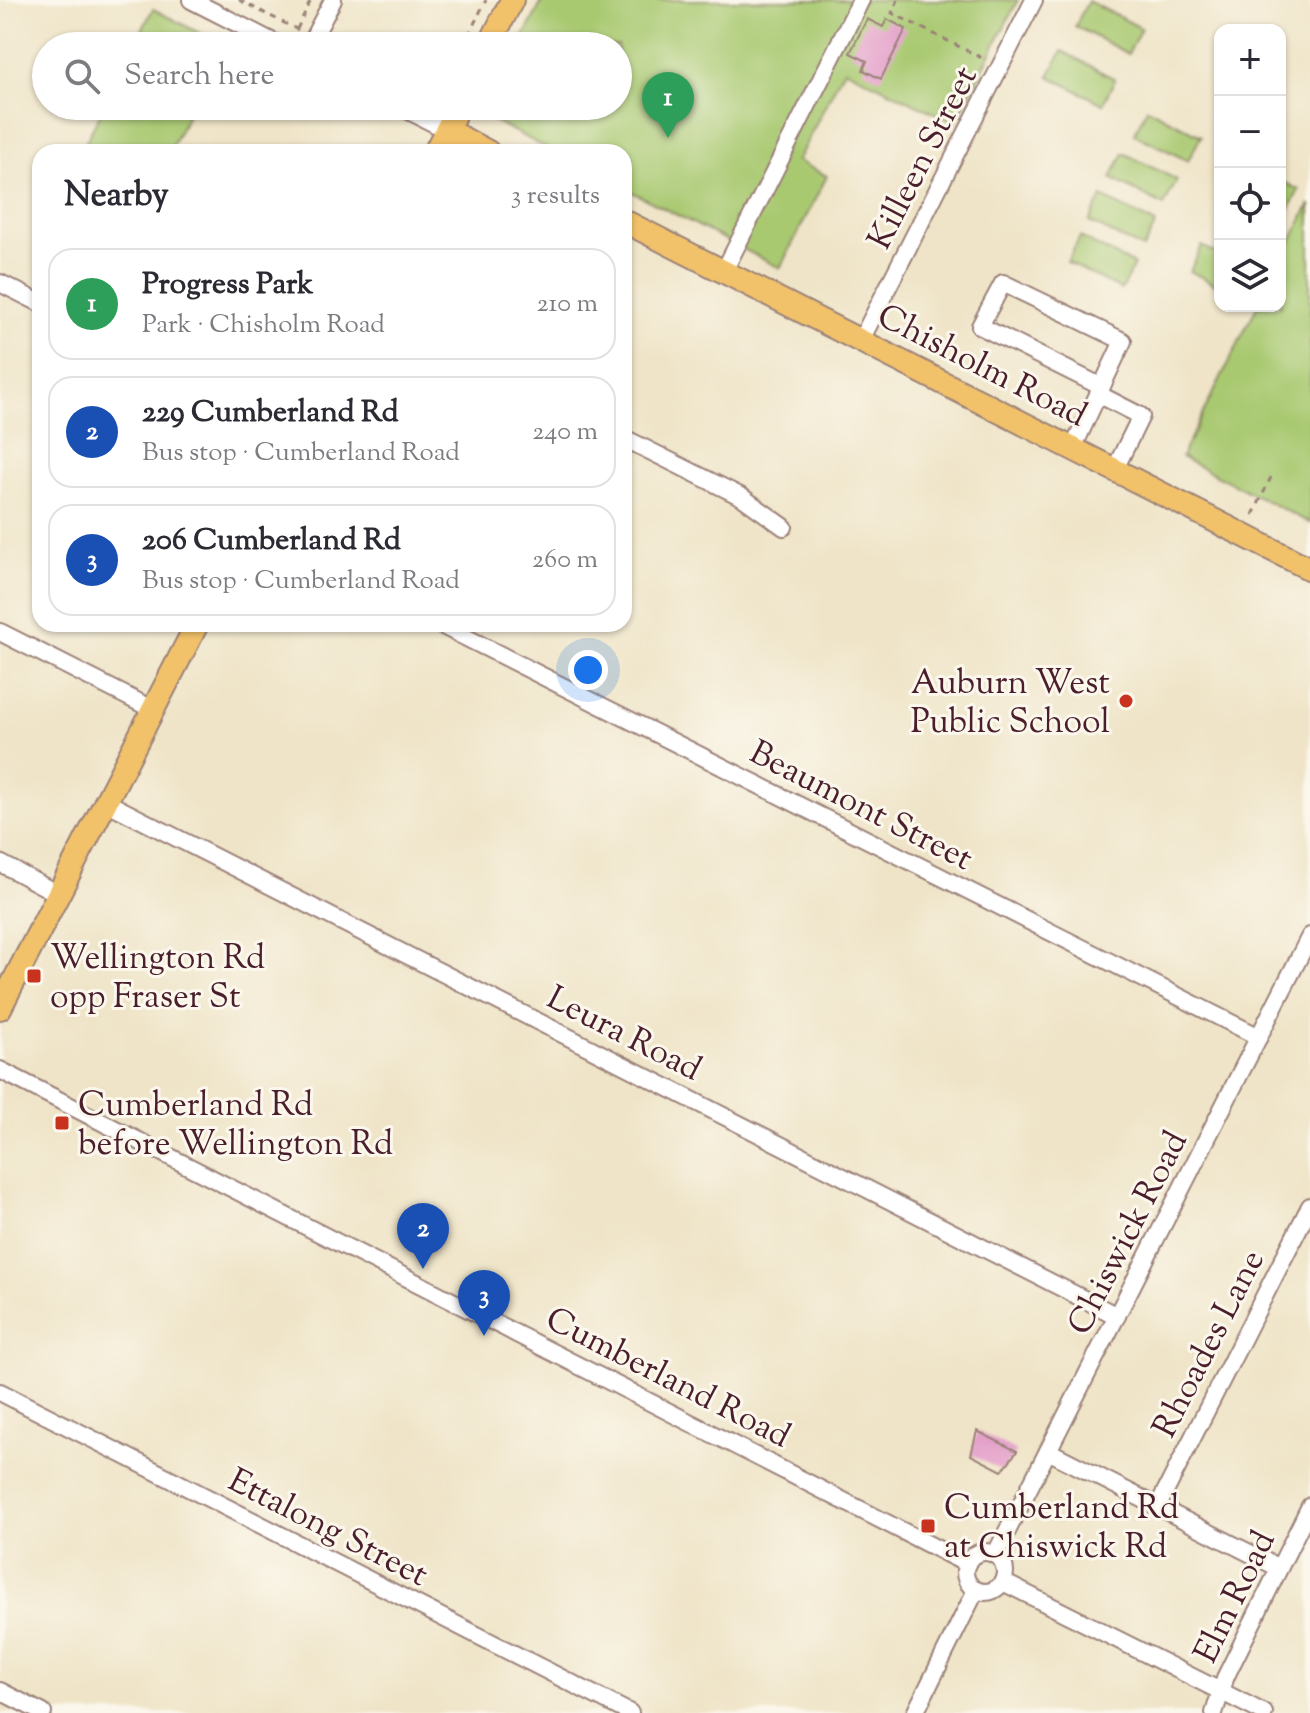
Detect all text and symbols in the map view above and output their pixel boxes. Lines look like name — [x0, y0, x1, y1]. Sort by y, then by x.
map controls — [1214, 24, 1286, 312]
button: + — [1214, 24, 1286, 96]
search box — [32, 32, 632, 120]
icon: search — [60, 54, 104, 98]
text: Search here — [124, 55, 274, 98]
street label: Killeen Street — [857, 58, 991, 259]
pin: 1 — [642, 72, 694, 138]
button: − — [1214, 96, 1286, 168]
button: locate — [1214, 168, 1286, 240]
text: Nearby — [64, 172, 169, 221]
text: 3 results — [511, 178, 600, 215]
button: layers — [1214, 240, 1286, 312]
text: Progress Park — [142, 264, 313, 307]
text: 1 — [88, 286, 96, 323]
text: 210 m — [536, 286, 598, 323]
street label: Chisholm Road — [868, 293, 1095, 441]
text: Park · Chisholm Road — [142, 307, 385, 344]
text: 229 Cumberland Rd — [142, 392, 399, 435]
text: 2 — [86, 414, 98, 451]
text: 240 m — [532, 414, 598, 451]
text: Bus stop · Cumberland Road — [142, 435, 460, 472]
text: 206 Cumberland Rd — [142, 520, 401, 563]
text: 3 — [87, 542, 97, 579]
text: 260 m — [532, 542, 598, 579]
text: Bus stop · Cumberland Road — [142, 563, 460, 600]
your location — [568, 650, 608, 690]
place label: Auburn West Public School — [910, 660, 1110, 748]
marker: Auburn West Public School — [1117, 692, 1135, 710]
street label: Beaumont Street — [740, 730, 981, 885]
place label: Wellington Rd opp Fraser St — [50, 935, 265, 1023]
marker: Wellington Rd opp Fraser St — [25, 967, 43, 985]
street label: Leura Road — [537, 975, 709, 1095]
place label: Cumberland Rd before Wellington Rd — [78, 1082, 393, 1170]
marker: Cumberland Rd before Wellington Rd — [53, 1114, 71, 1132]
street label: Chiswick Road — [1057, 1123, 1202, 1344]
pin: 2 — [397, 1203, 449, 1269]
street label: Rhoades Lane — [1142, 1242, 1278, 1447]
pin: 3 — [458, 1270, 510, 1336]
street label: Cumberland Road — [536, 1296, 798, 1462]
street label: Ettalong Street — [219, 1458, 436, 1601]
place label: Cumberland Rd at Chiswick Rd — [944, 1485, 1179, 1573]
marker: Cumberland Rd at Chiswick Rd — [919, 1517, 937, 1535]
street label: Elm Road — [1183, 1523, 1289, 1672]

